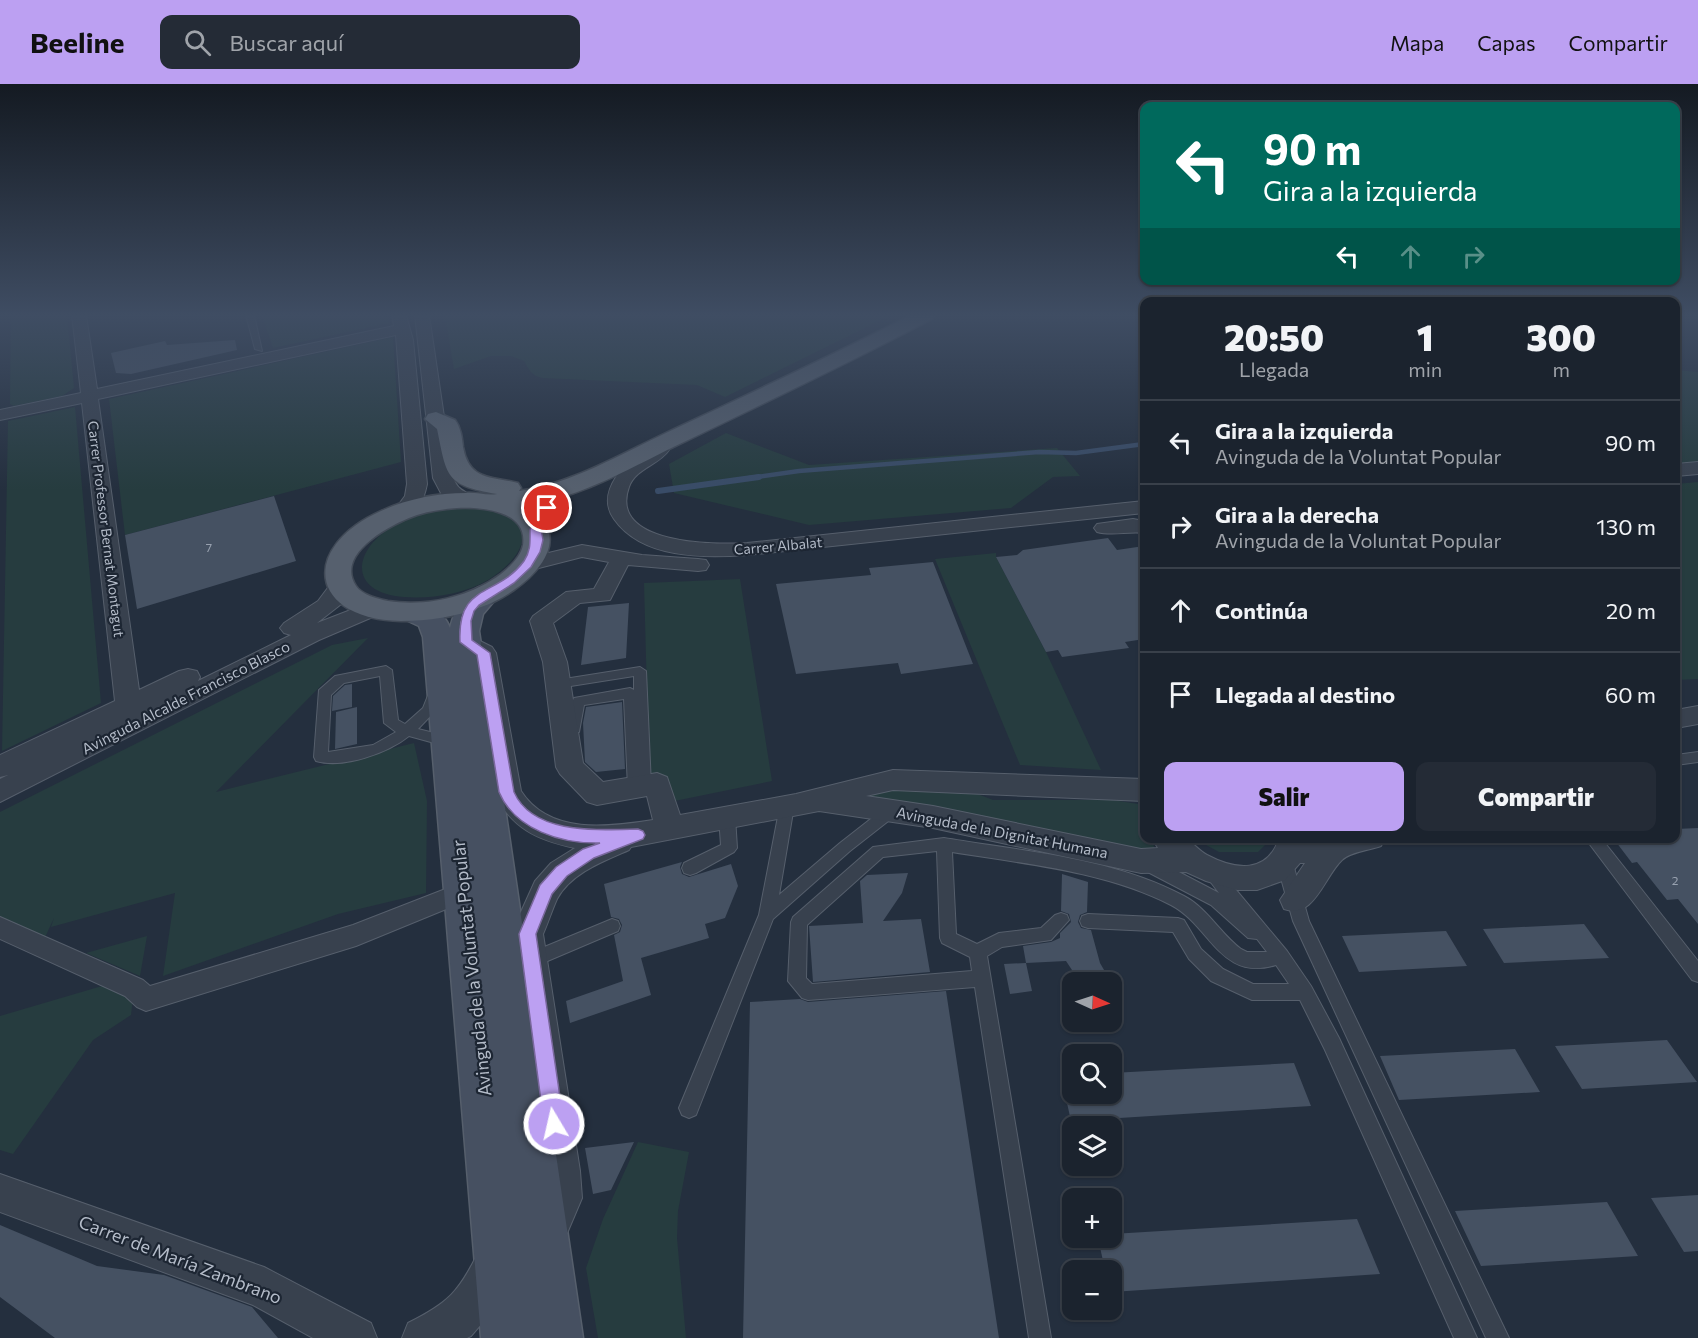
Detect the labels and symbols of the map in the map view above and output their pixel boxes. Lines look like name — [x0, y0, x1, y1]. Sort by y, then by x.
street label: Carrer Professor Bernat Montagut — [85, 420, 128, 638]
pin — [521, 482, 572, 533]
street label: Carrer Albalat — [733, 533, 823, 558]
house number: 7 — [206, 540, 212, 554]
street label: Avinguda Alcalde Francisco Blasco — [79, 637, 293, 758]
street label: Avinguda de la Dignitat Humana — [895, 803, 1110, 861]
street label: Avinguda de la Voluntat Popular — [447, 839, 495, 1097]
house number: 2 — [1672, 873, 1679, 887]
north arrow — [1062, 972, 1122, 1032]
position arrow — [522, 1092, 586, 1156]
street label: Carrer de María Zambrano — [76, 1210, 285, 1308]

